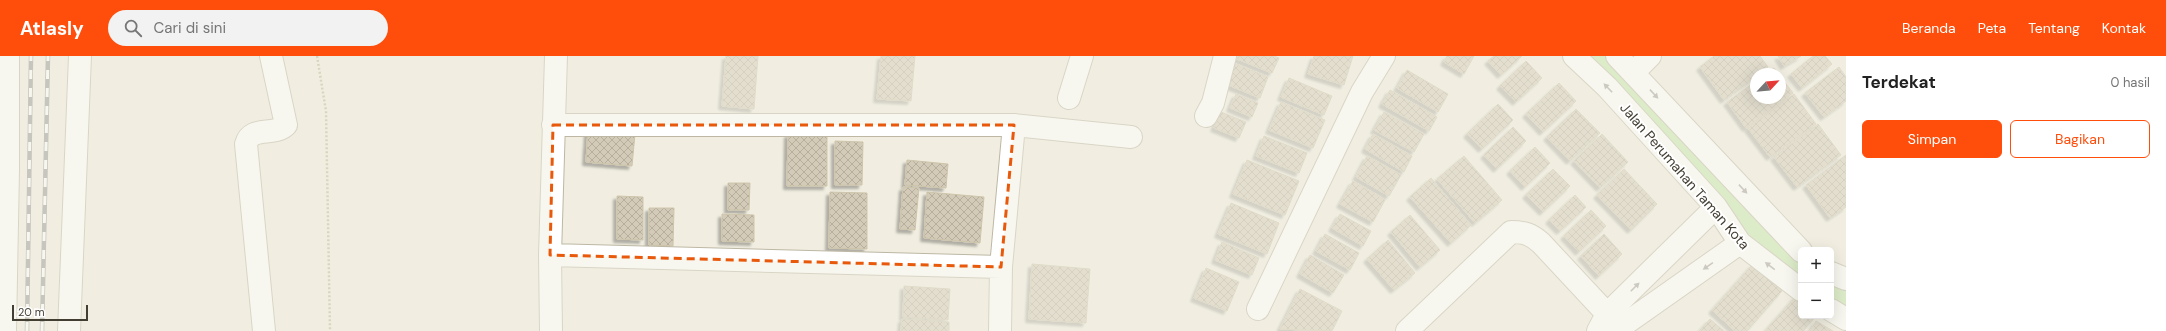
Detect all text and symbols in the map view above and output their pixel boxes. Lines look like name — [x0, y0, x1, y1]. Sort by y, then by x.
search box — [108, 10, 388, 46]
text: Atlasly — [20, 16, 84, 41]
icon: search — [122, 17, 144, 39]
text: Cari di sini — [154, 18, 226, 38]
text: Beranda — [1902, 19, 1956, 37]
text: Peta — [1978, 19, 2006, 37]
text: Tentang — [2028, 19, 2080, 37]
text: Kontak — [2102, 19, 2146, 37]
north arrow — [1750, 68, 1786, 104]
text: Terdekat — [1862, 71, 1936, 93]
text: 0 hasil — [2111, 74, 2150, 91]
one-way arrow — [1603, 83, 1613, 93]
one-way arrow — [1649, 89, 1659, 99]
street label: Jalan Perumahan Taman Kota — [1616, 99, 1754, 253]
button: Simpan — [1862, 120, 2002, 158]
button: Bagikan — [2010, 120, 2150, 158]
one-way arrow — [1738, 184, 1748, 194]
map controls — [1798, 247, 1834, 319]
button: + — [1798, 247, 1834, 283]
one-way arrow — [1703, 262, 1713, 270]
one-way arrow — [1765, 263, 1775, 271]
one-way arrow — [1630, 282, 1640, 292]
button: − — [1798, 283, 1834, 319]
scale bar — [12, 303, 88, 322]
text: 20 m — [18, 305, 44, 319]

